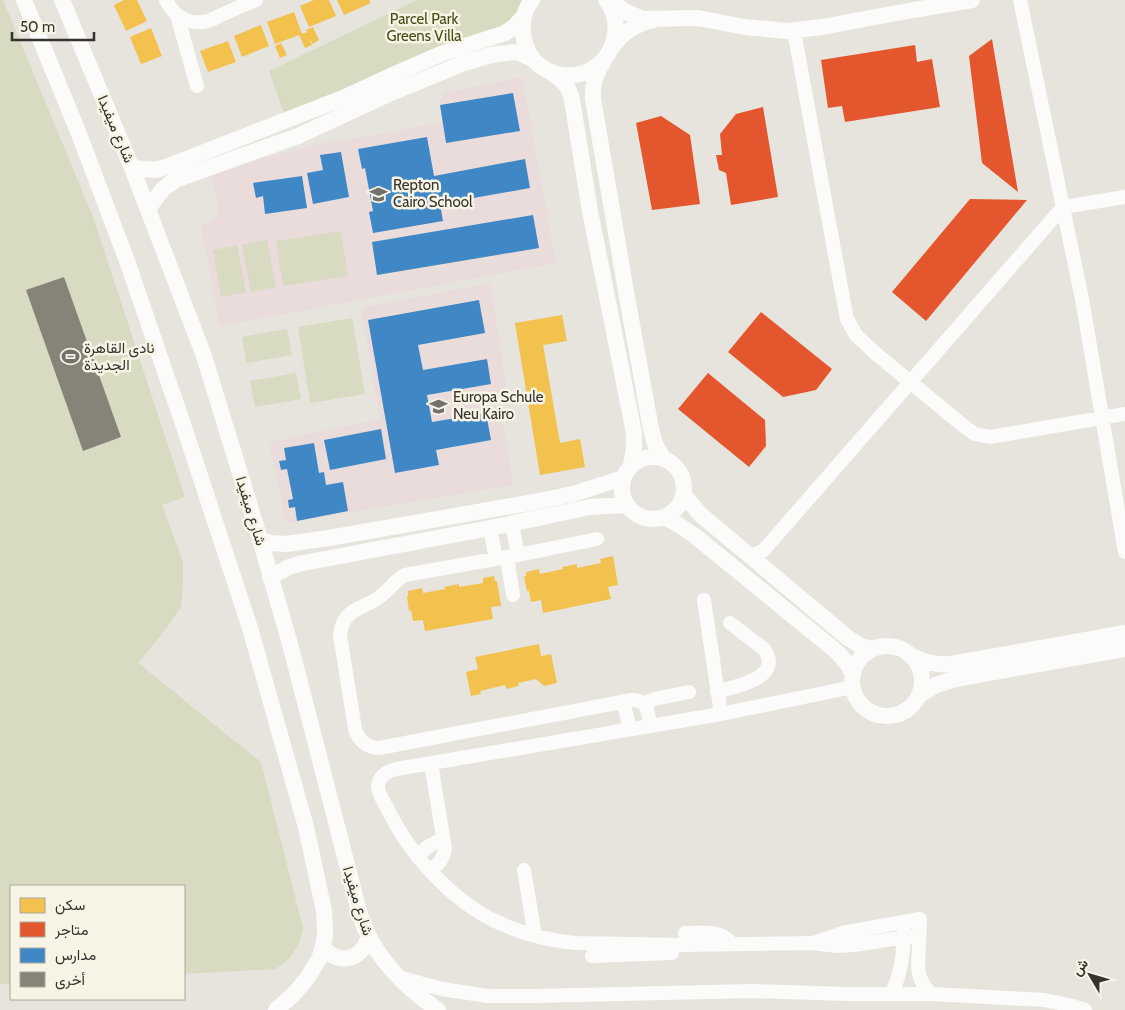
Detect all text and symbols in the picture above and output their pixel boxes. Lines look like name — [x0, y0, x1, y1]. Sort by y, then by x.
scale bar — [12, 10, 95, 42]
park label: Parcel Park Greens Villa — [386, 10, 462, 45]
text: 50 m — [20, 18, 55, 36]
street label: شارع ميفيدا — [92, 93, 138, 166]
place label: Repton Cairo School — [393, 176, 473, 211]
school or university icon: Repton Cairo School — [369, 184, 389, 204]
place label: نادى القاهرة الجديدة — [84, 339, 155, 374]
sports icon: نادى القاهرة الجديدة — [60, 347, 80, 367]
place label: Europa Schule Neu Kairo — [453, 388, 544, 423]
school or university icon: Europa Schule Neu Kairo — [429, 396, 449, 416]
street label: شارع ميفيدا — [230, 474, 270, 548]
street label: شارع ميفيدا — [337, 864, 377, 938]
legend — [10, 885, 185, 1000]
text: سكن — [55, 896, 85, 915]
text: متاجر — [54, 921, 89, 939]
text: مدارس — [55, 946, 96, 965]
north arrow — [1065, 950, 1115, 1000]
text: ش — [1067, 955, 1092, 979]
text: أخرى — [55, 971, 85, 990]

